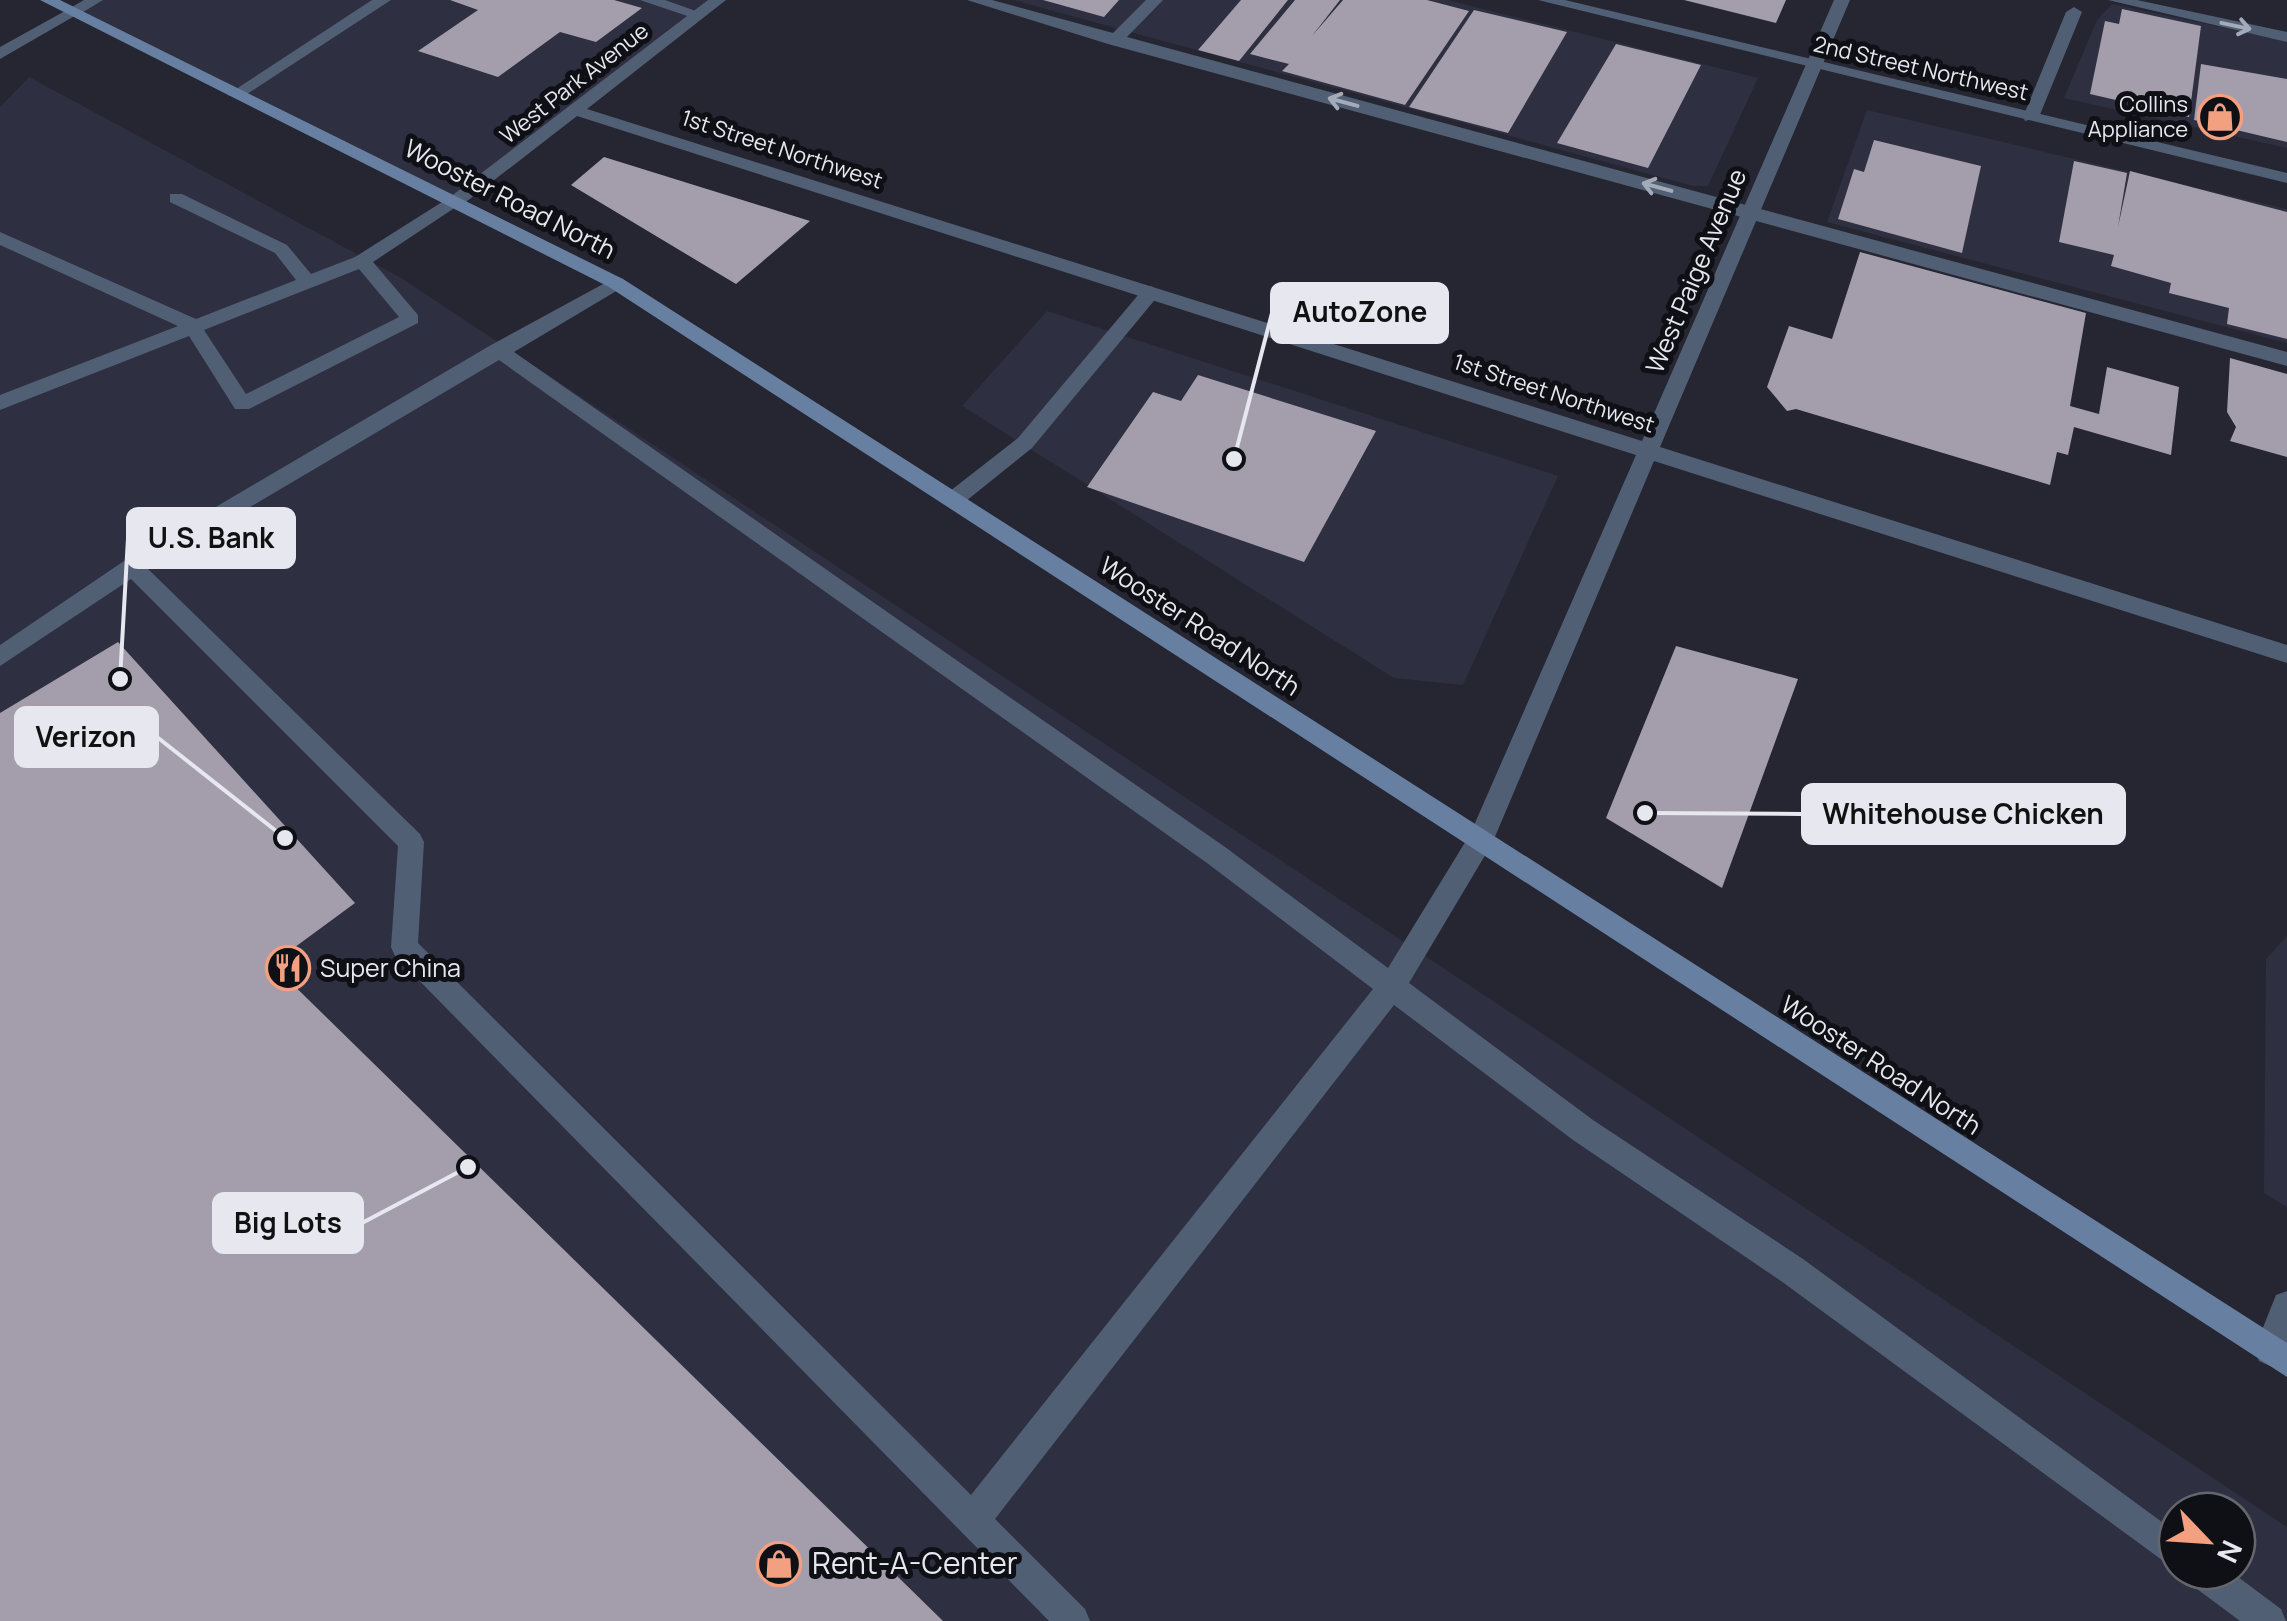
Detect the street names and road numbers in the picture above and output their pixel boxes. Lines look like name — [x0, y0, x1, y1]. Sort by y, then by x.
street label: West Park Avenue — [494, 16, 654, 150]
street label: 2nd Street Northwest — [1811, 29, 2032, 107]
street label: 1st Street Northwest — [678, 102, 887, 196]
street label: Wooster Road North — [399, 130, 622, 267]
street label: West Paige Avenue — [1637, 163, 1754, 378]
street label: 1st Street Northwest — [1450, 346, 1659, 440]
street label: Wooster Road North — [1093, 548, 1307, 704]
street label: Wooster Road North — [1774, 987, 1988, 1143]

